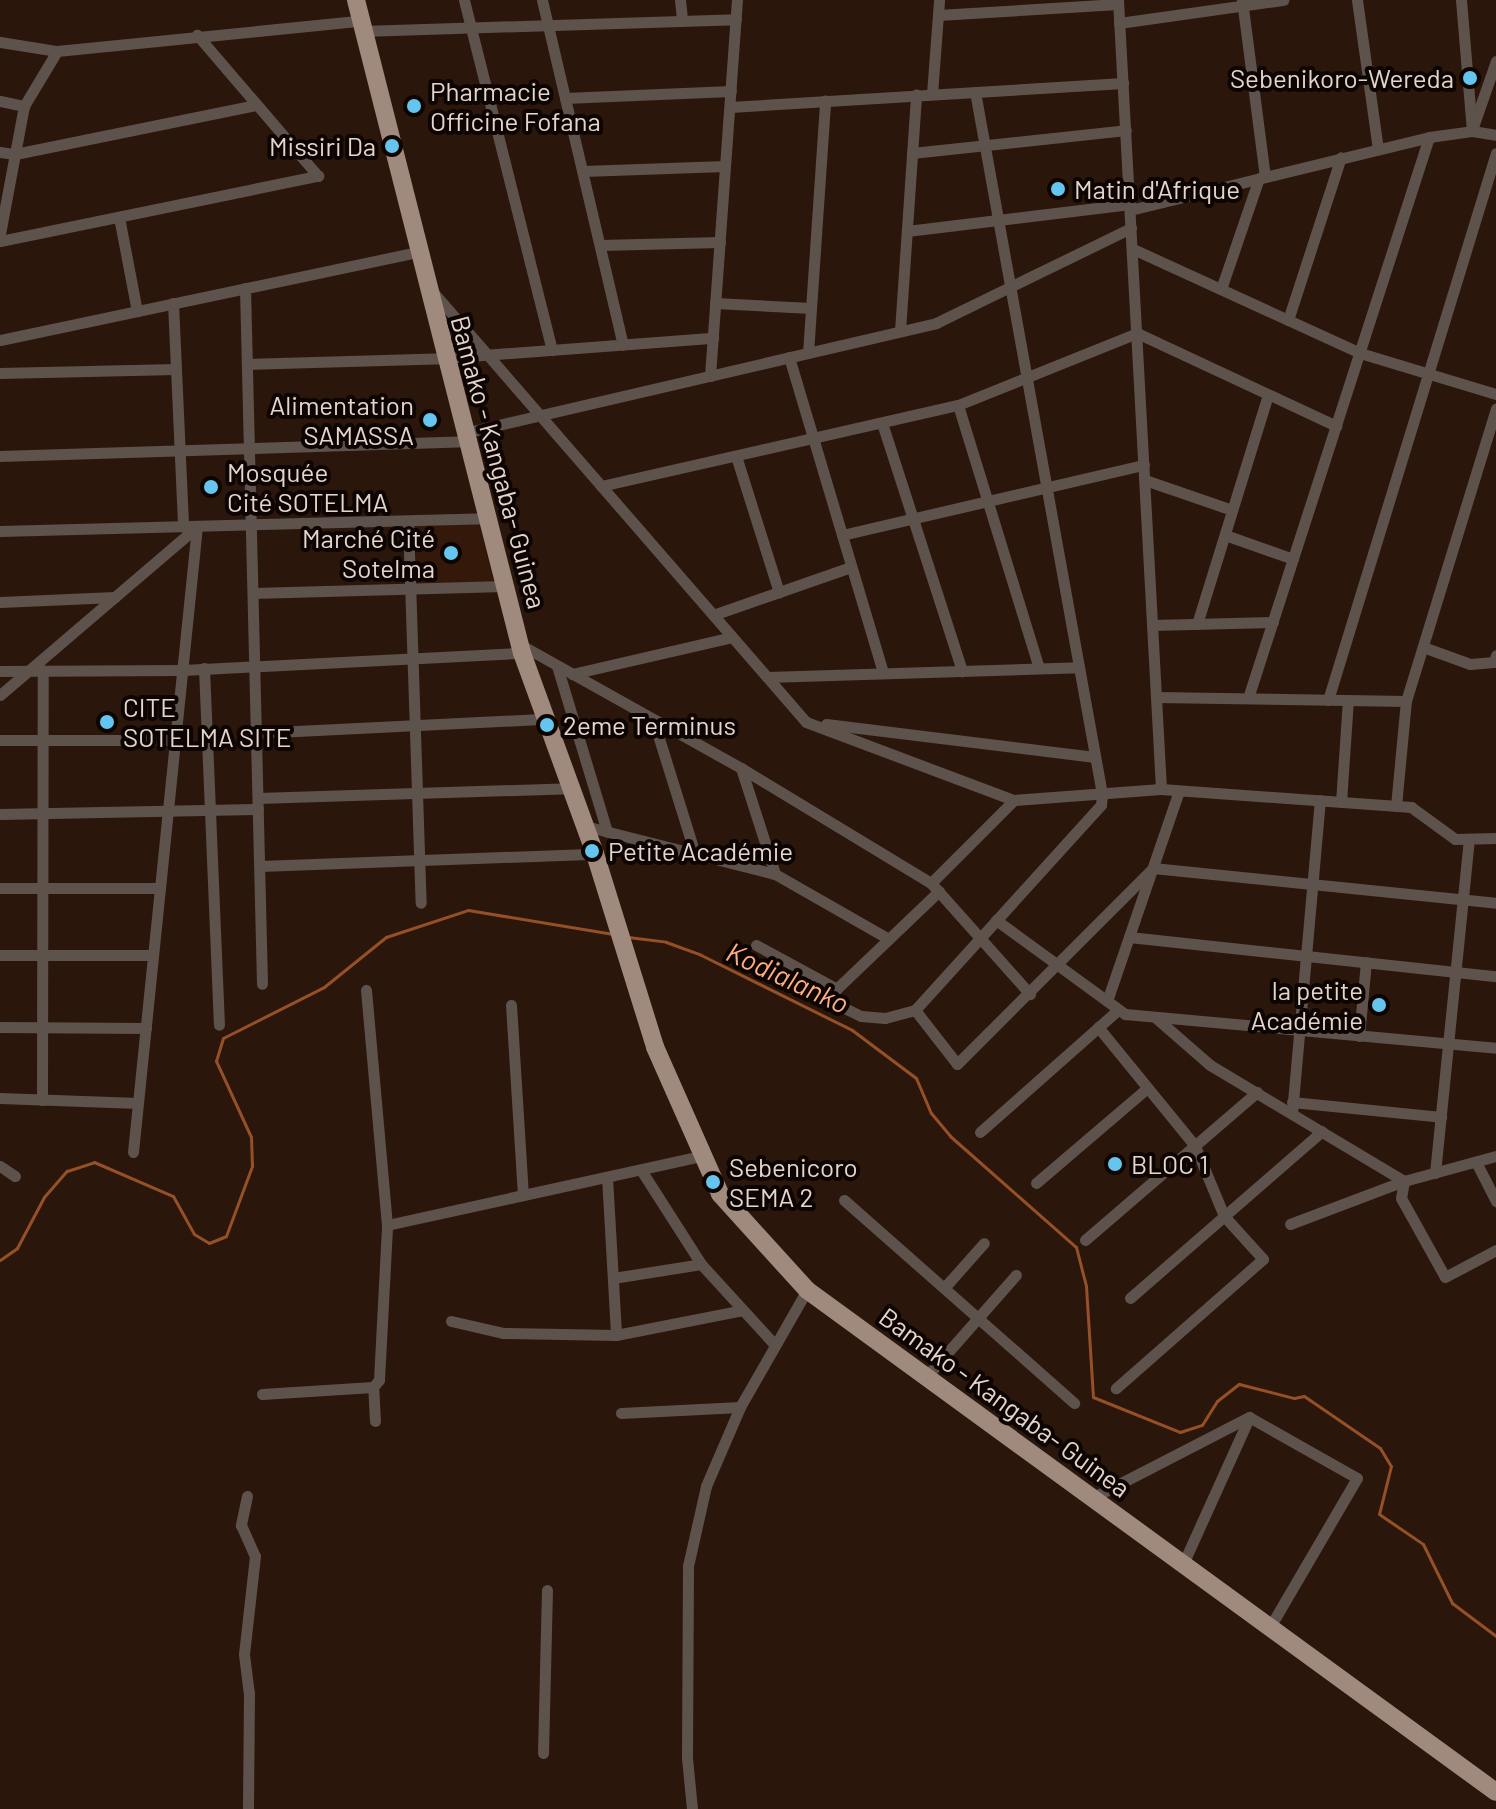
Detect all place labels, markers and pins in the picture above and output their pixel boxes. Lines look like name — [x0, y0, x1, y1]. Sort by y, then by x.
place label: Sebenikoro-Wereda — [1230, 62, 1454, 94]
marker: Sebenikoro-Wereda — [1461, 69, 1479, 87]
place label: Pharmacie Officine Fofana — [430, 75, 601, 136]
marker: Pharmacie Officine Fofana — [405, 97, 423, 115]
place label: Missiri Da — [269, 130, 376, 162]
marker: Missiri Da — [383, 137, 401, 155]
place label: Matin d'Afrique — [1074, 173, 1240, 205]
marker: Matin d'Afrique — [1049, 180, 1067, 198]
place label: Alimentation SAMASSA — [269, 389, 414, 450]
marker: Alimentation SAMASSA — [421, 411, 439, 429]
place label: Mosquée Cité SOTELMA — [227, 456, 388, 518]
marker: Mosquée Cité SOTELMA — [202, 478, 220, 496]
place label: Marché Cité Sotelma — [302, 522, 435, 584]
marker: Marché Cité Sotelma — [442, 544, 460, 562]
place label: CITE SOTELMA SITE — [123, 691, 291, 752]
place label: 2eme Terminus — [563, 709, 736, 741]
marker: CITE SOTELMA SITE — [98, 713, 116, 731]
marker: 2eme Terminus — [538, 716, 556, 734]
place label: Petite Académie — [608, 835, 793, 867]
marker: Petite Académie — [583, 842, 601, 860]
place label: la petite Académie — [1251, 974, 1363, 1036]
marker: la petite Académie — [1370, 996, 1388, 1014]
place label: BLOC 1 — [1131, 1148, 1208, 1180]
place label: Sebenicoro SEMA 2 — [729, 1151, 858, 1212]
marker: BLOC 1 — [1106, 1155, 1124, 1173]
marker: Sebenicoro SEMA 2 — [704, 1173, 722, 1191]

